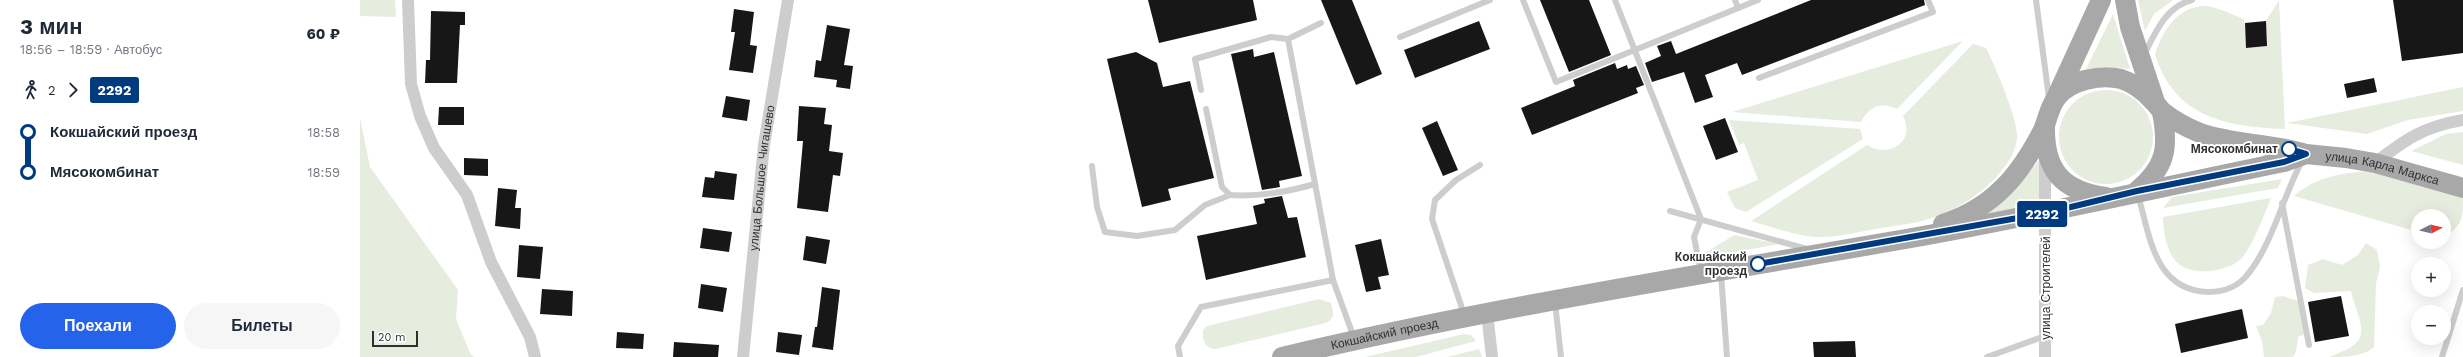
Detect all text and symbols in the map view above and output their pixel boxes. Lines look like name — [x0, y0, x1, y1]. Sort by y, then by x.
text: 3 мин — [20, 14, 82, 39]
text: 60 ₽ — [306, 25, 340, 43]
text: 18:56 – 18:59 · Автобус — [20, 42, 162, 57]
icon: walk — [20, 79, 42, 101]
icon: forward — [62, 79, 84, 101]
text: 2292 — [98, 82, 131, 98]
text: 2 — [48, 83, 56, 98]
street label: улица Большое Чигашево — [747, 104, 778, 252]
text: Кокшайский проезд — [50, 123, 197, 141]
text: 18:58 — [307, 125, 340, 140]
marker: Мясокомбинат — [2281, 141, 2297, 157]
place label: Мясокомбинат — [2191, 142, 2278, 156]
street label: улица Карла Маркса — [2325, 149, 2441, 188]
text: Мясокомбинат — [50, 163, 159, 181]
text: 18:59 — [307, 165, 340, 180]
line badge: 2292 — [2014, 201, 2070, 227]
text: 2292 — [2025, 206, 2059, 222]
north arrow — [2411, 209, 2451, 249]
map controls — [2411, 209, 2451, 345]
street label: улица Строителей — [2039, 236, 2053, 340]
place label: Кокшайский проезд — [1675, 250, 1747, 278]
marker: Кокшайский проезд — [1750, 256, 1766, 272]
button: + — [2411, 257, 2451, 297]
button: Поехали — [20, 303, 176, 349]
button: Билеты — [184, 303, 340, 349]
button: − — [2411, 305, 2451, 345]
street label: Кокшайский проезд — [1330, 316, 1439, 352]
scale bar — [372, 329, 418, 348]
text: 20 m — [378, 331, 406, 344]

